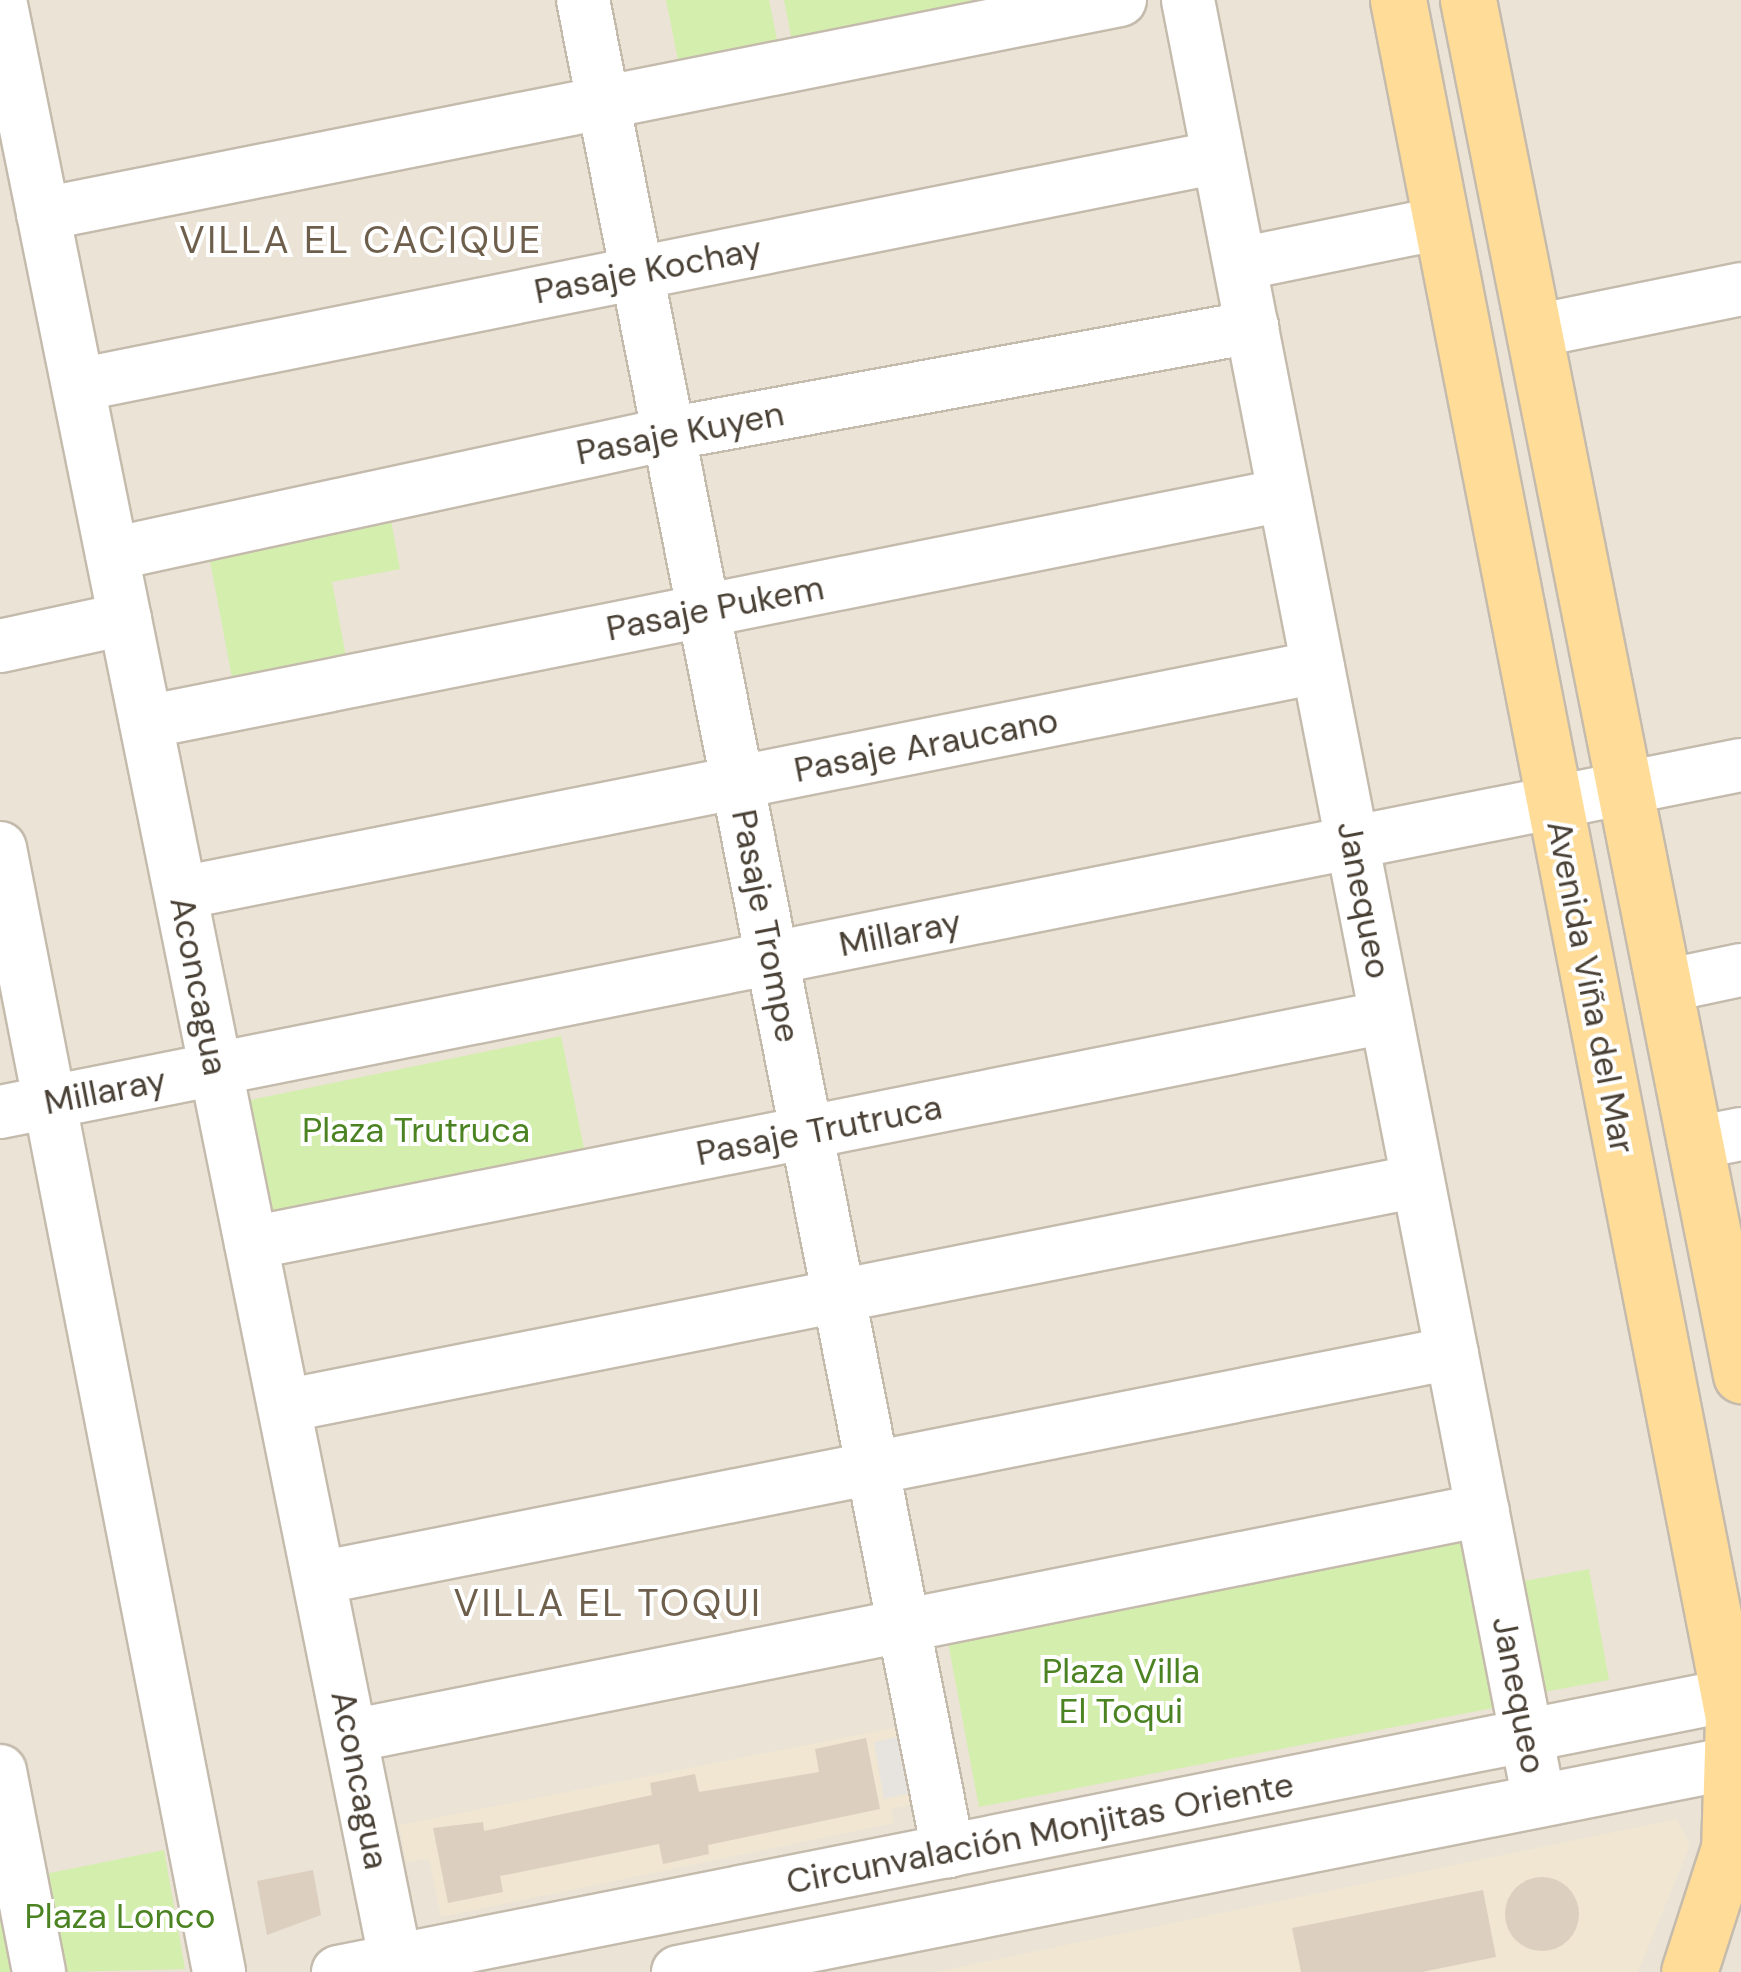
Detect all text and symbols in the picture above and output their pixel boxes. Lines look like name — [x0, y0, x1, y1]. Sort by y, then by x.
district label: VILLA EL CACIQUE — [179, 218, 543, 264]
street label: Pasaje Kochay — [531, 227, 765, 313]
street label: Pasaje Kuyen — [573, 392, 787, 474]
street label: Pasaje Pukem — [603, 566, 827, 650]
street label: Pasaje Araucano — [790, 699, 1062, 791]
street label: Pasaje Trompe — [723, 806, 809, 1046]
street label: Avenida Viña del Mar — [1538, 817, 1644, 1157]
street label: Janequeo — [1328, 818, 1400, 982]
street label: Aconcagua — [161, 893, 237, 1079]
street label: Millaray — [835, 901, 965, 965]
street label: Millaray — [40, 1059, 170, 1123]
street label: Pasaje Trutruca — [693, 1086, 945, 1174]
park label: Plaza Trutruca — [302, 1109, 530, 1151]
district label: VILLA EL TOQUI — [454, 1581, 762, 1627]
street label: Janequeo — [1483, 1613, 1555, 1777]
park label: Plaza Villa El Toqui — [1042, 1650, 1200, 1732]
street label: Aconcagua — [322, 1687, 398, 1873]
street label: Circunvalación Monjitas Oriente — [783, 1763, 1297, 1903]
park label: Plaza Lonco — [25, 1895, 215, 1937]

